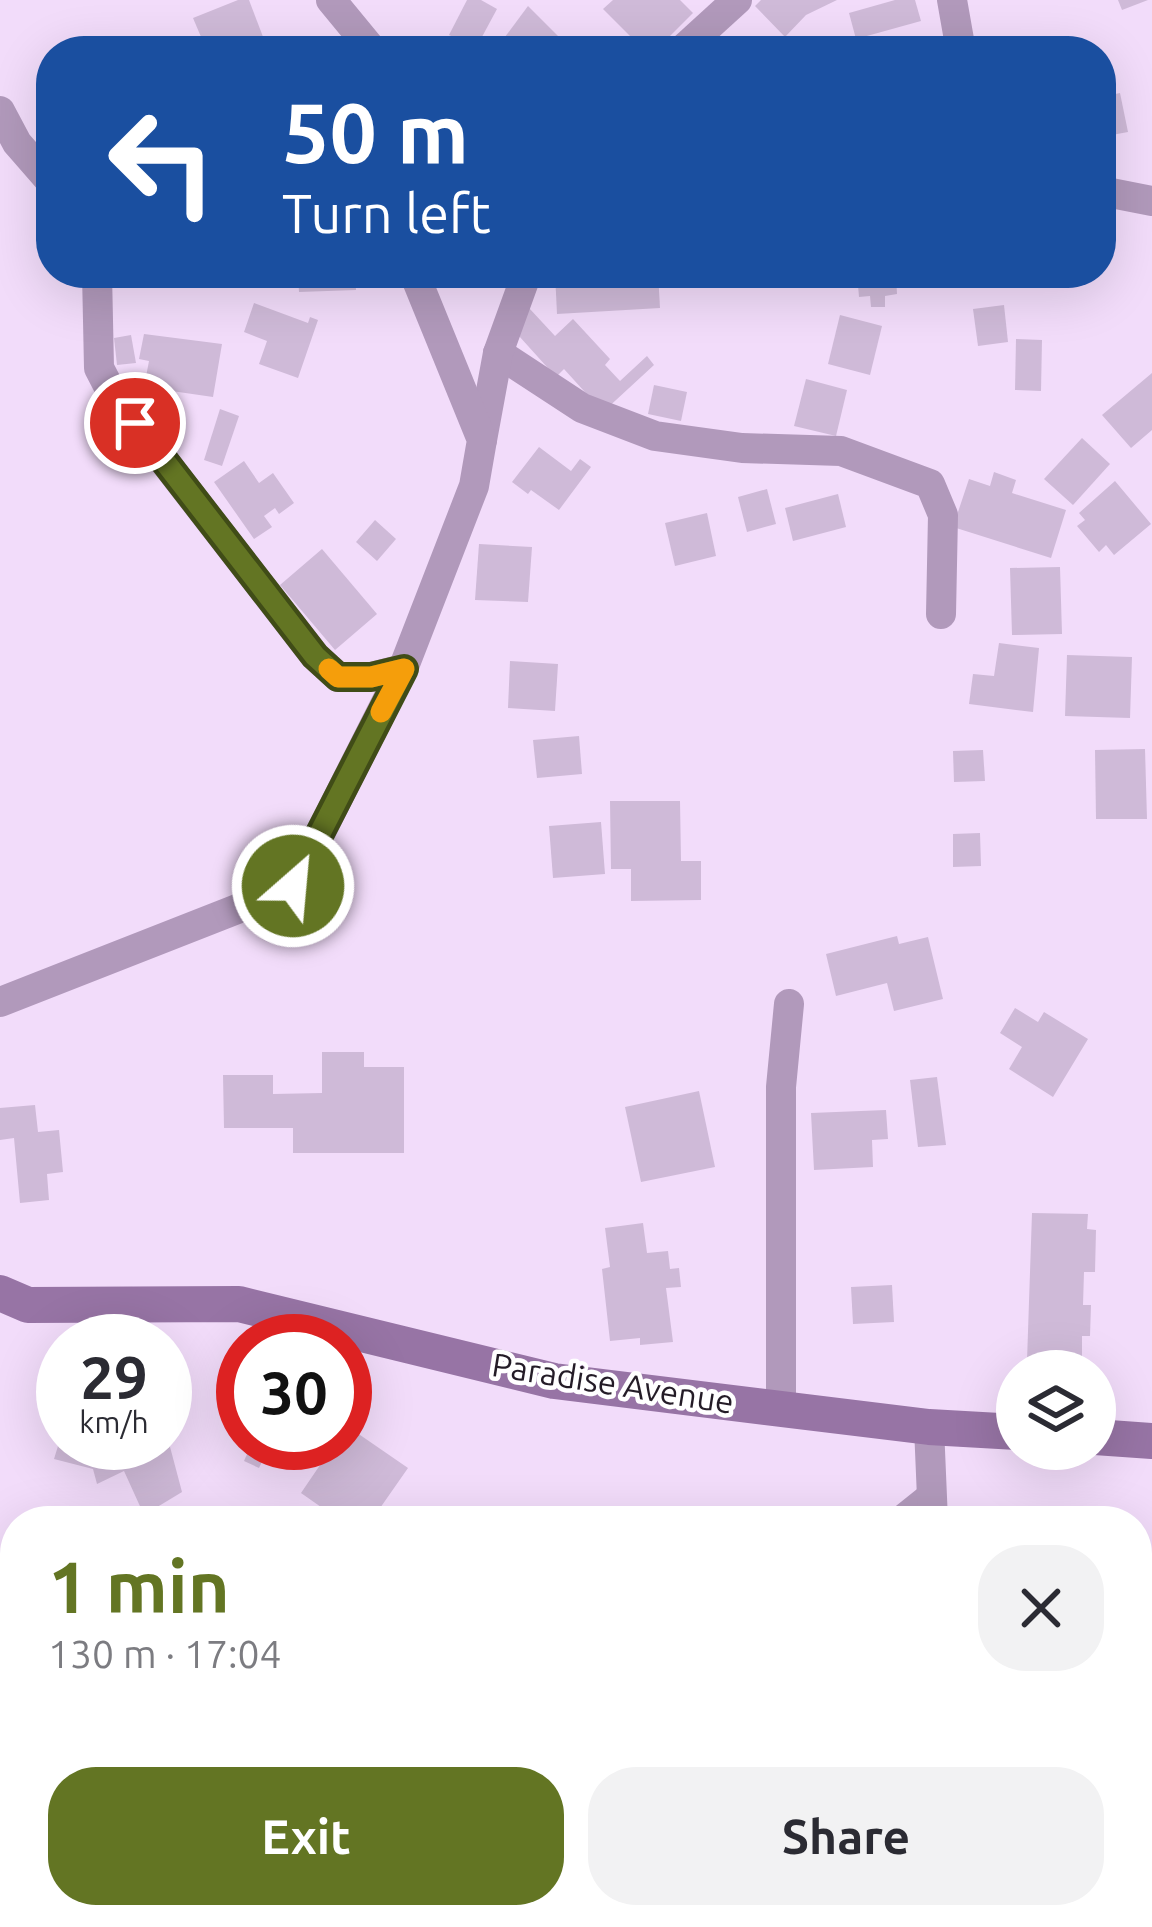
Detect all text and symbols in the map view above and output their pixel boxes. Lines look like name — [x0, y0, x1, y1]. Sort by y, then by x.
icon: left — [84, 84, 240, 240]
text: 50 m — [282, 85, 469, 179]
text: Turn left — [282, 183, 491, 243]
pin — [84, 372, 186, 474]
icon: arrive — [102, 390, 168, 456]
position arrow — [230, 823, 356, 949]
speed limit sign: 30 — [216, 1314, 372, 1470]
text: 29 — [80, 1343, 148, 1410]
street label: Paradise Avenue — [489, 1345, 737, 1420]
map controls — [996, 1350, 1116, 1470]
button: layers — [996, 1350, 1116, 1470]
text: km/h — [79, 1405, 149, 1439]
button: close — [978, 1545, 1104, 1671]
text: 1 min — [48, 1546, 230, 1627]
text: 130 m · 17:04 — [48, 1632, 282, 1675]
button: Exit — [48, 1767, 564, 1905]
button: Share — [588, 1767, 1104, 1905]

